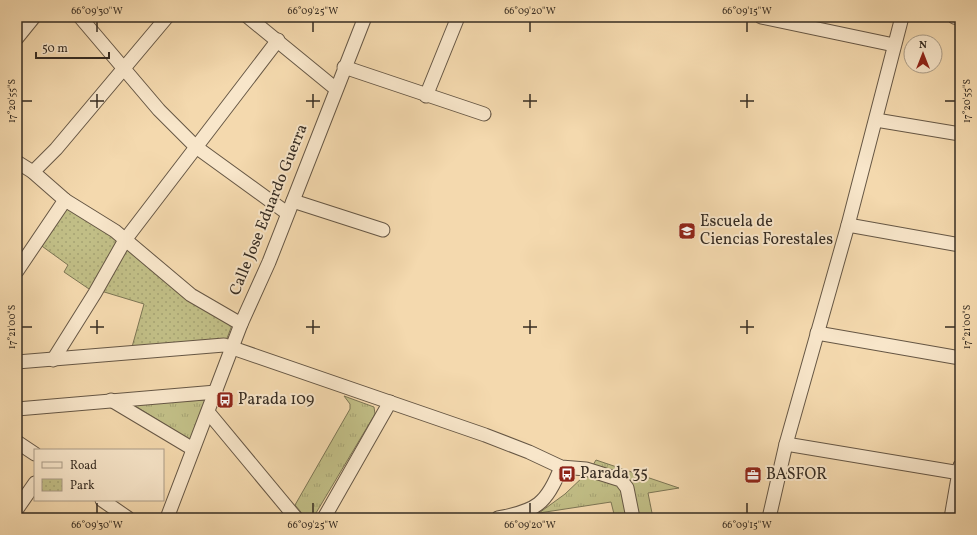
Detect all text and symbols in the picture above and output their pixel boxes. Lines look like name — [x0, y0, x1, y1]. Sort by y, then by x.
text: 66°09'30"W — [71, 4, 123, 18]
text: 66°09'25"W — [288, 4, 338, 18]
text: 66°09'20"W — [504, 4, 556, 18]
text: 66°09'15"W — [722, 4, 772, 18]
scale bar — [36, 34, 109, 60]
north arrow — [903, 34, 943, 74]
text: N — [919, 38, 927, 53]
text: 50 m — [42, 41, 68, 57]
text: 17°20'55"S — [5, 79, 19, 123]
text: 17°20'55"S — [960, 79, 974, 123]
street label: Calle Jose Eduardo Guerra — [225, 121, 313, 299]
place label: Escuela de Ciencias Forestales — [700, 211, 833, 251]
school or university icon: Escuela de Ciencias Forestales — [677, 221, 697, 241]
text: 17°21'00"S — [5, 305, 19, 349]
text: 17°21'00"S — [960, 305, 974, 349]
place label: Parada 109 — [238, 389, 314, 411]
bus stop icon: Parada 109 — [215, 390, 235, 410]
legend — [34, 449, 164, 501]
text: Road — [70, 458, 97, 474]
place label: Parada 35 — [580, 463, 648, 485]
bus stop icon: Parada 35 — [557, 464, 577, 484]
place label: BASFOR — [766, 464, 827, 486]
office icon: BASFOR — [743, 465, 763, 485]
text: Park — [70, 478, 95, 494]
text: 66°09'30"W — [71, 518, 123, 532]
text: 66°09'25"W — [288, 518, 338, 532]
text: 66°09'20"W — [504, 518, 556, 532]
text: 66°09'15"W — [722, 518, 772, 532]

